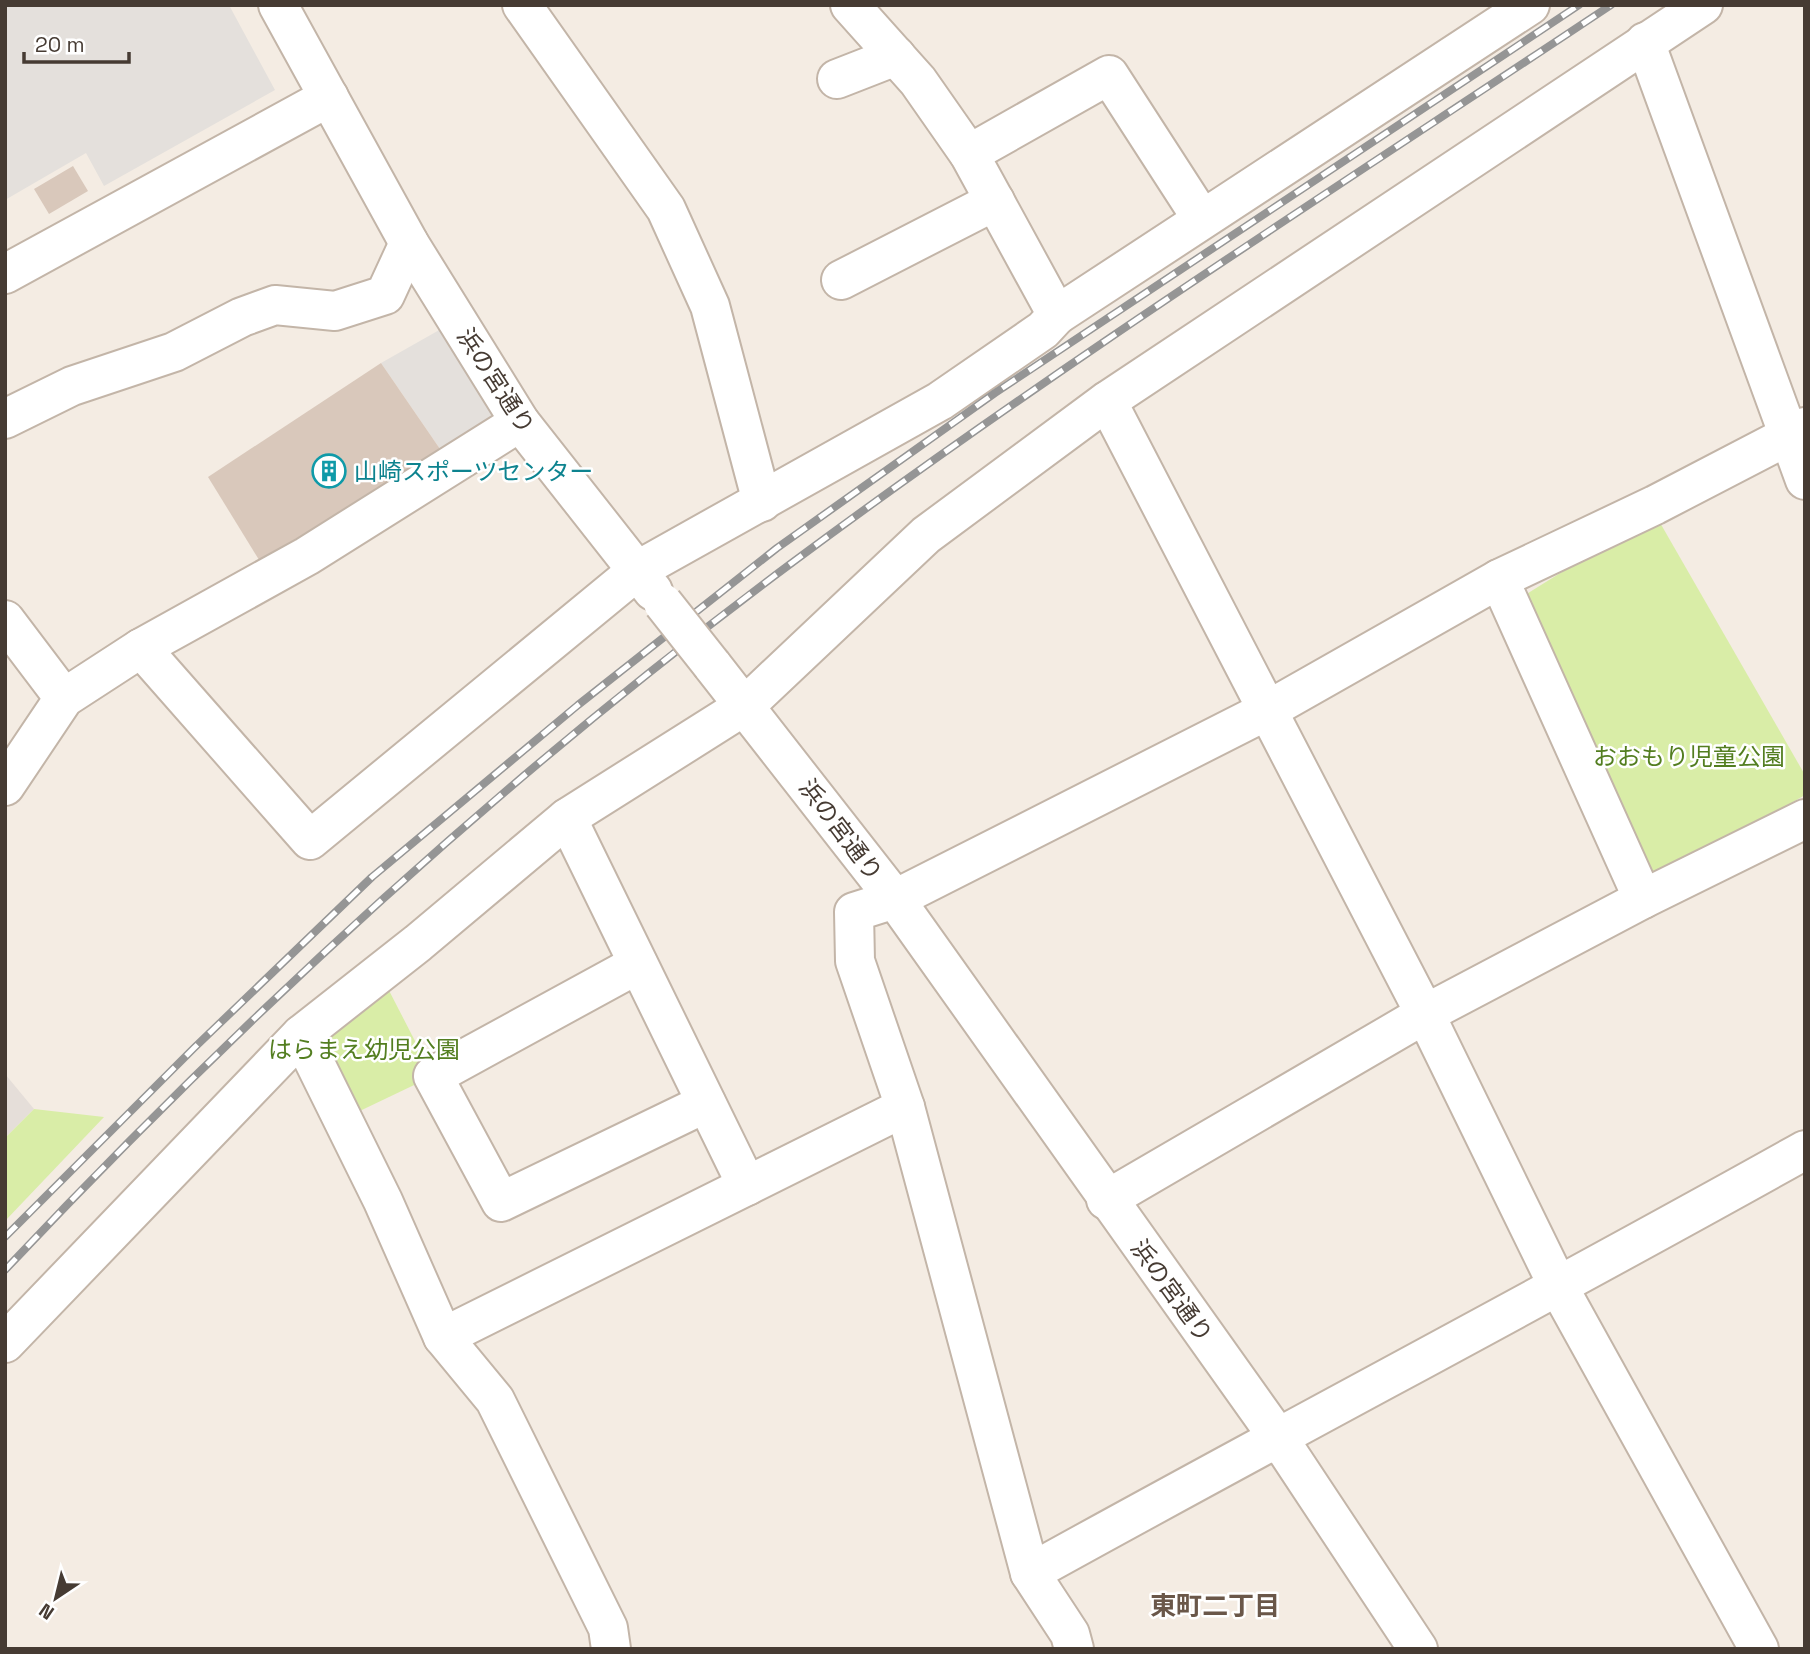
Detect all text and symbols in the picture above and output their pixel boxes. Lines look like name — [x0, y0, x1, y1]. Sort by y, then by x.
scale bar — [24, 21, 130, 65]
text: 20 m — [35, 31, 85, 58]
street label: 浜の宮通り — [450, 322, 542, 440]
building icon: 山崎スポーツセンター — [310, 452, 348, 490]
place label: 山崎スポーツセンター — [354, 456, 594, 487]
park label: おおもり児童公園 — [1593, 741, 1785, 772]
street label: 浜の宮通り — [793, 773, 889, 887]
park label: はらまえ幼児公園 — [268, 1034, 460, 1065]
street label: 浜の宮通り — [1124, 1233, 1220, 1349]
north arrow — [21, 1563, 91, 1633]
district label: 東町二丁目 — [1150, 1589, 1280, 1623]
text: N — [34, 1598, 59, 1625]

